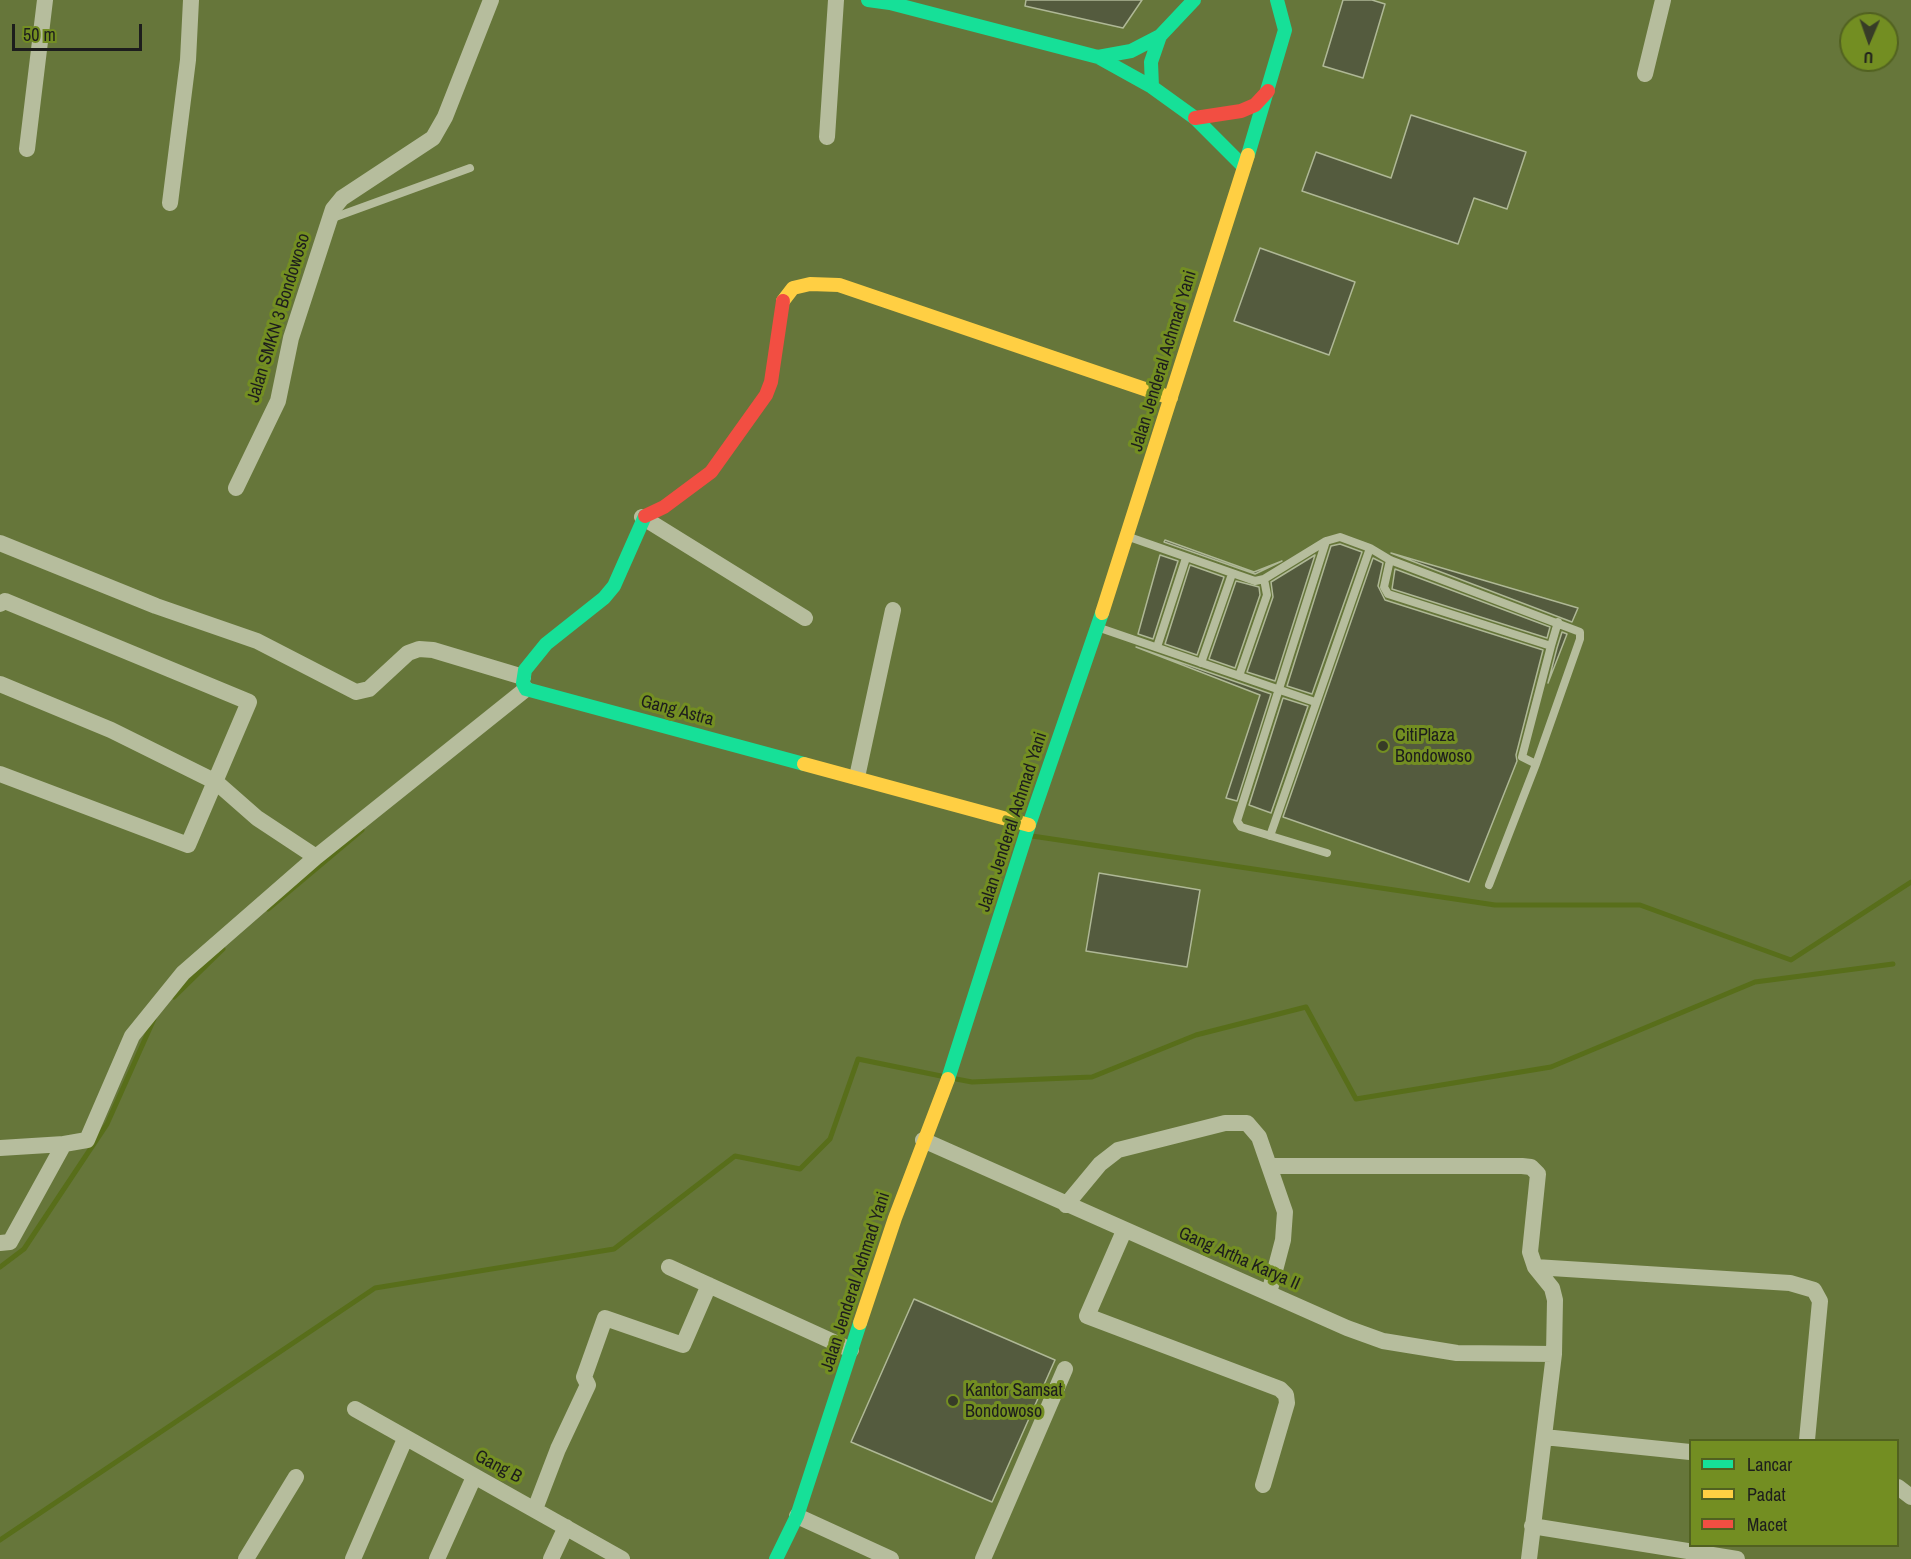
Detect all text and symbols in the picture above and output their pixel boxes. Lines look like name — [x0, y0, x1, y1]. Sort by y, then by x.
scale bar — [15, 12, 146, 50]
north arrow — [1839, 12, 1899, 72]
text: 50 m — [23, 22, 56, 47]
text: U — [1863, 47, 1874, 69]
street label: Jalan SMKN 3 Bondowoso — [243, 231, 315, 405]
street label: Jalan Jenderal Achmad Yani — [1126, 268, 1202, 454]
street label: Gang Astra — [638, 691, 716, 731]
place label: CitiPlaza Bondowoso — [1395, 725, 1472, 768]
street label: Jalan Jenderal Achmad Yani — [974, 729, 1052, 915]
marker: CitiPlaza Bondowoso — [1376, 739, 1390, 753]
street label: Jalan Jenderal Achmad Yani — [817, 1189, 895, 1375]
street label: Gang Artha Karya II — [1175, 1223, 1303, 1295]
place label: Kantor Samsat Bondowoso — [965, 1380, 1063, 1422]
marker: Kantor Samsat Bondowoso — [946, 1394, 960, 1408]
legend — [1689, 1439, 1899, 1547]
street label: Gang B — [471, 1446, 525, 1488]
text: Lancar — [1747, 1452, 1792, 1477]
text: Padat — [1747, 1482, 1786, 1507]
text: Macet — [1747, 1512, 1787, 1537]

